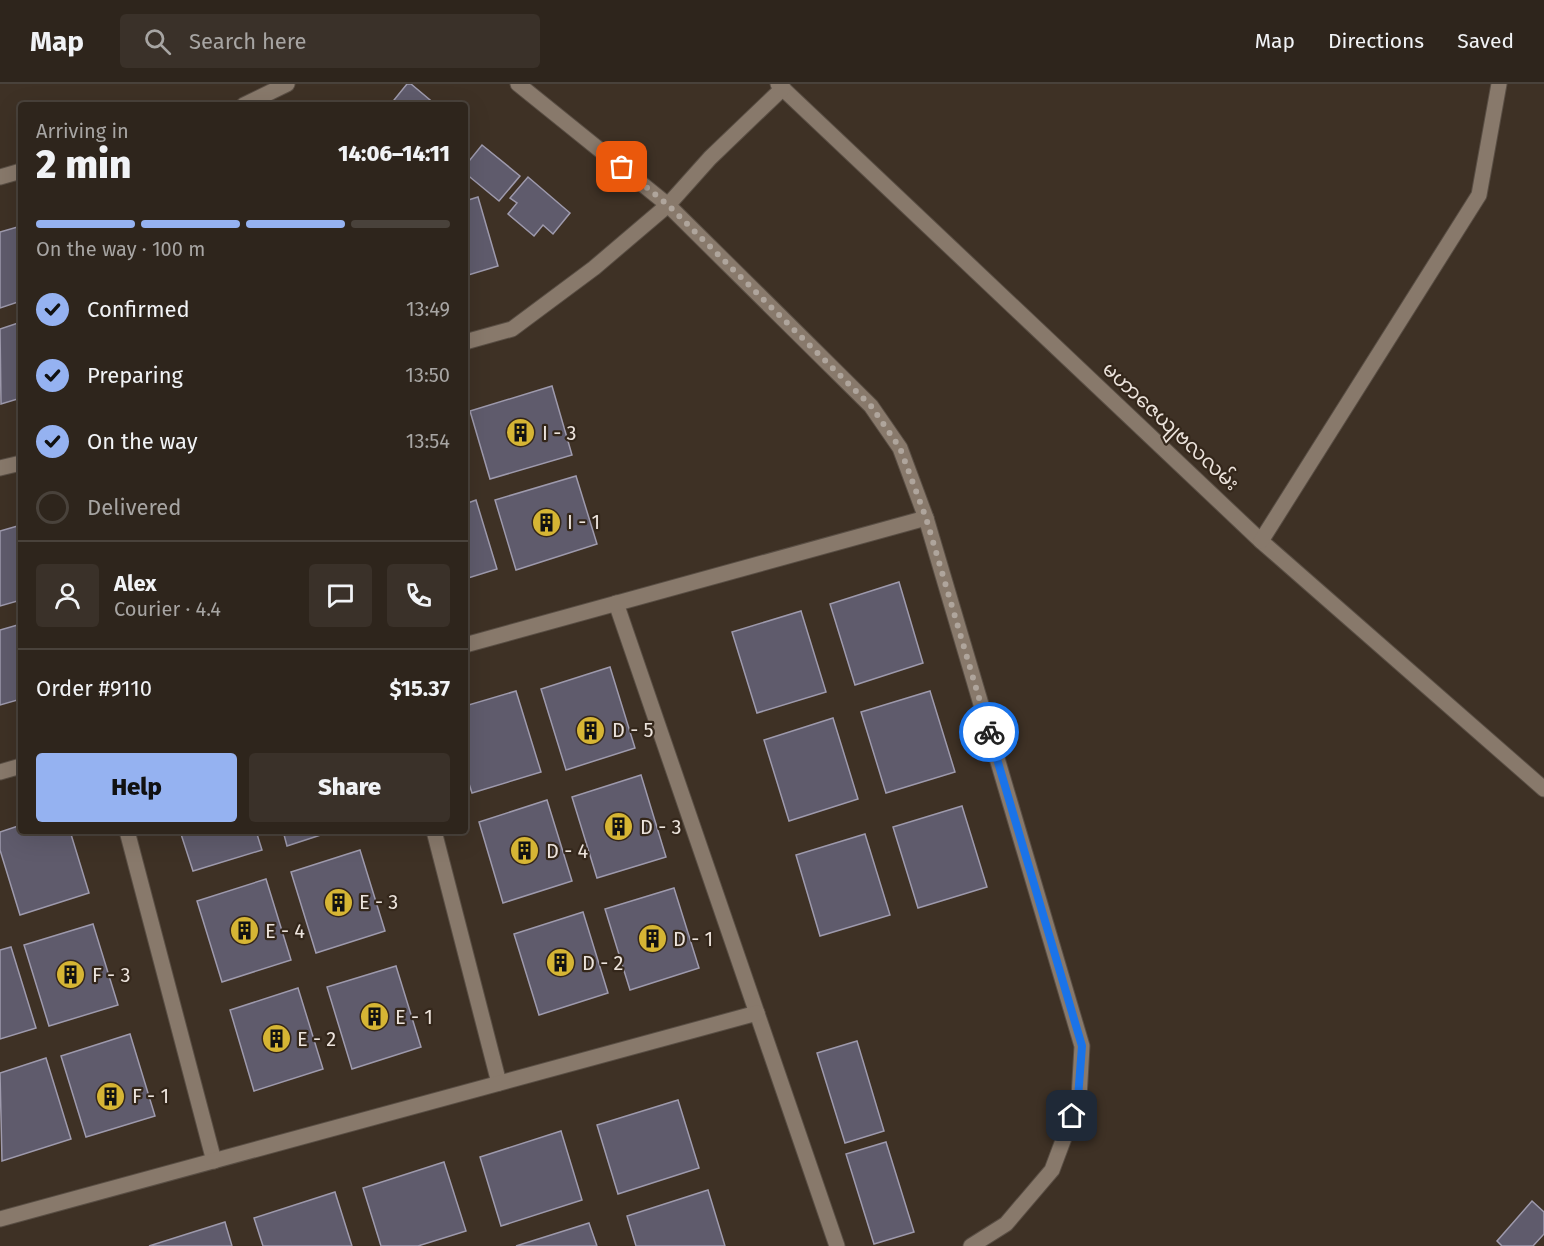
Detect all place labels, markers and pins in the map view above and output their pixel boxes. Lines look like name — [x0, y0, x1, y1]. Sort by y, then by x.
pin — [596, 141, 647, 192]
building icon: I - 3 — [505, 417, 537, 449]
place label: I - 3 — [542, 421, 577, 445]
building icon: I - 1 — [530, 506, 562, 538]
place label: I - 1 — [567, 510, 600, 534]
building icon: D - 5 — [575, 714, 607, 746]
place label: D - 5 — [612, 718, 654, 742]
building icon: D - 3 — [603, 811, 635, 843]
place label: D - 3 — [640, 815, 682, 839]
building icon: D - 4 — [509, 835, 541, 867]
place label: D - 4 — [546, 839, 589, 863]
building icon: E - 3 — [322, 886, 354, 918]
place label: E - 3 — [359, 890, 398, 914]
building icon: E - 4 — [228, 915, 260, 947]
place label: E - 4 — [265, 919, 305, 943]
building icon: D - 1 — [636, 923, 668, 955]
place label: D - 1 — [673, 927, 713, 951]
building icon: D - 2 — [545, 947, 577, 979]
place label: D - 2 — [582, 951, 623, 975]
building icon: F - 3 — [55, 959, 87, 991]
place label: F - 3 — [92, 963, 130, 987]
building icon: E - 1 — [358, 1001, 390, 1033]
place label: E - 1 — [395, 1005, 433, 1029]
building icon: E - 2 — [260, 1023, 292, 1055]
place label: E - 2 — [297, 1027, 336, 1051]
building icon: F - 1 — [95, 1080, 127, 1112]
place label: F - 1 — [132, 1084, 169, 1108]
pin — [1046, 1090, 1097, 1141]

